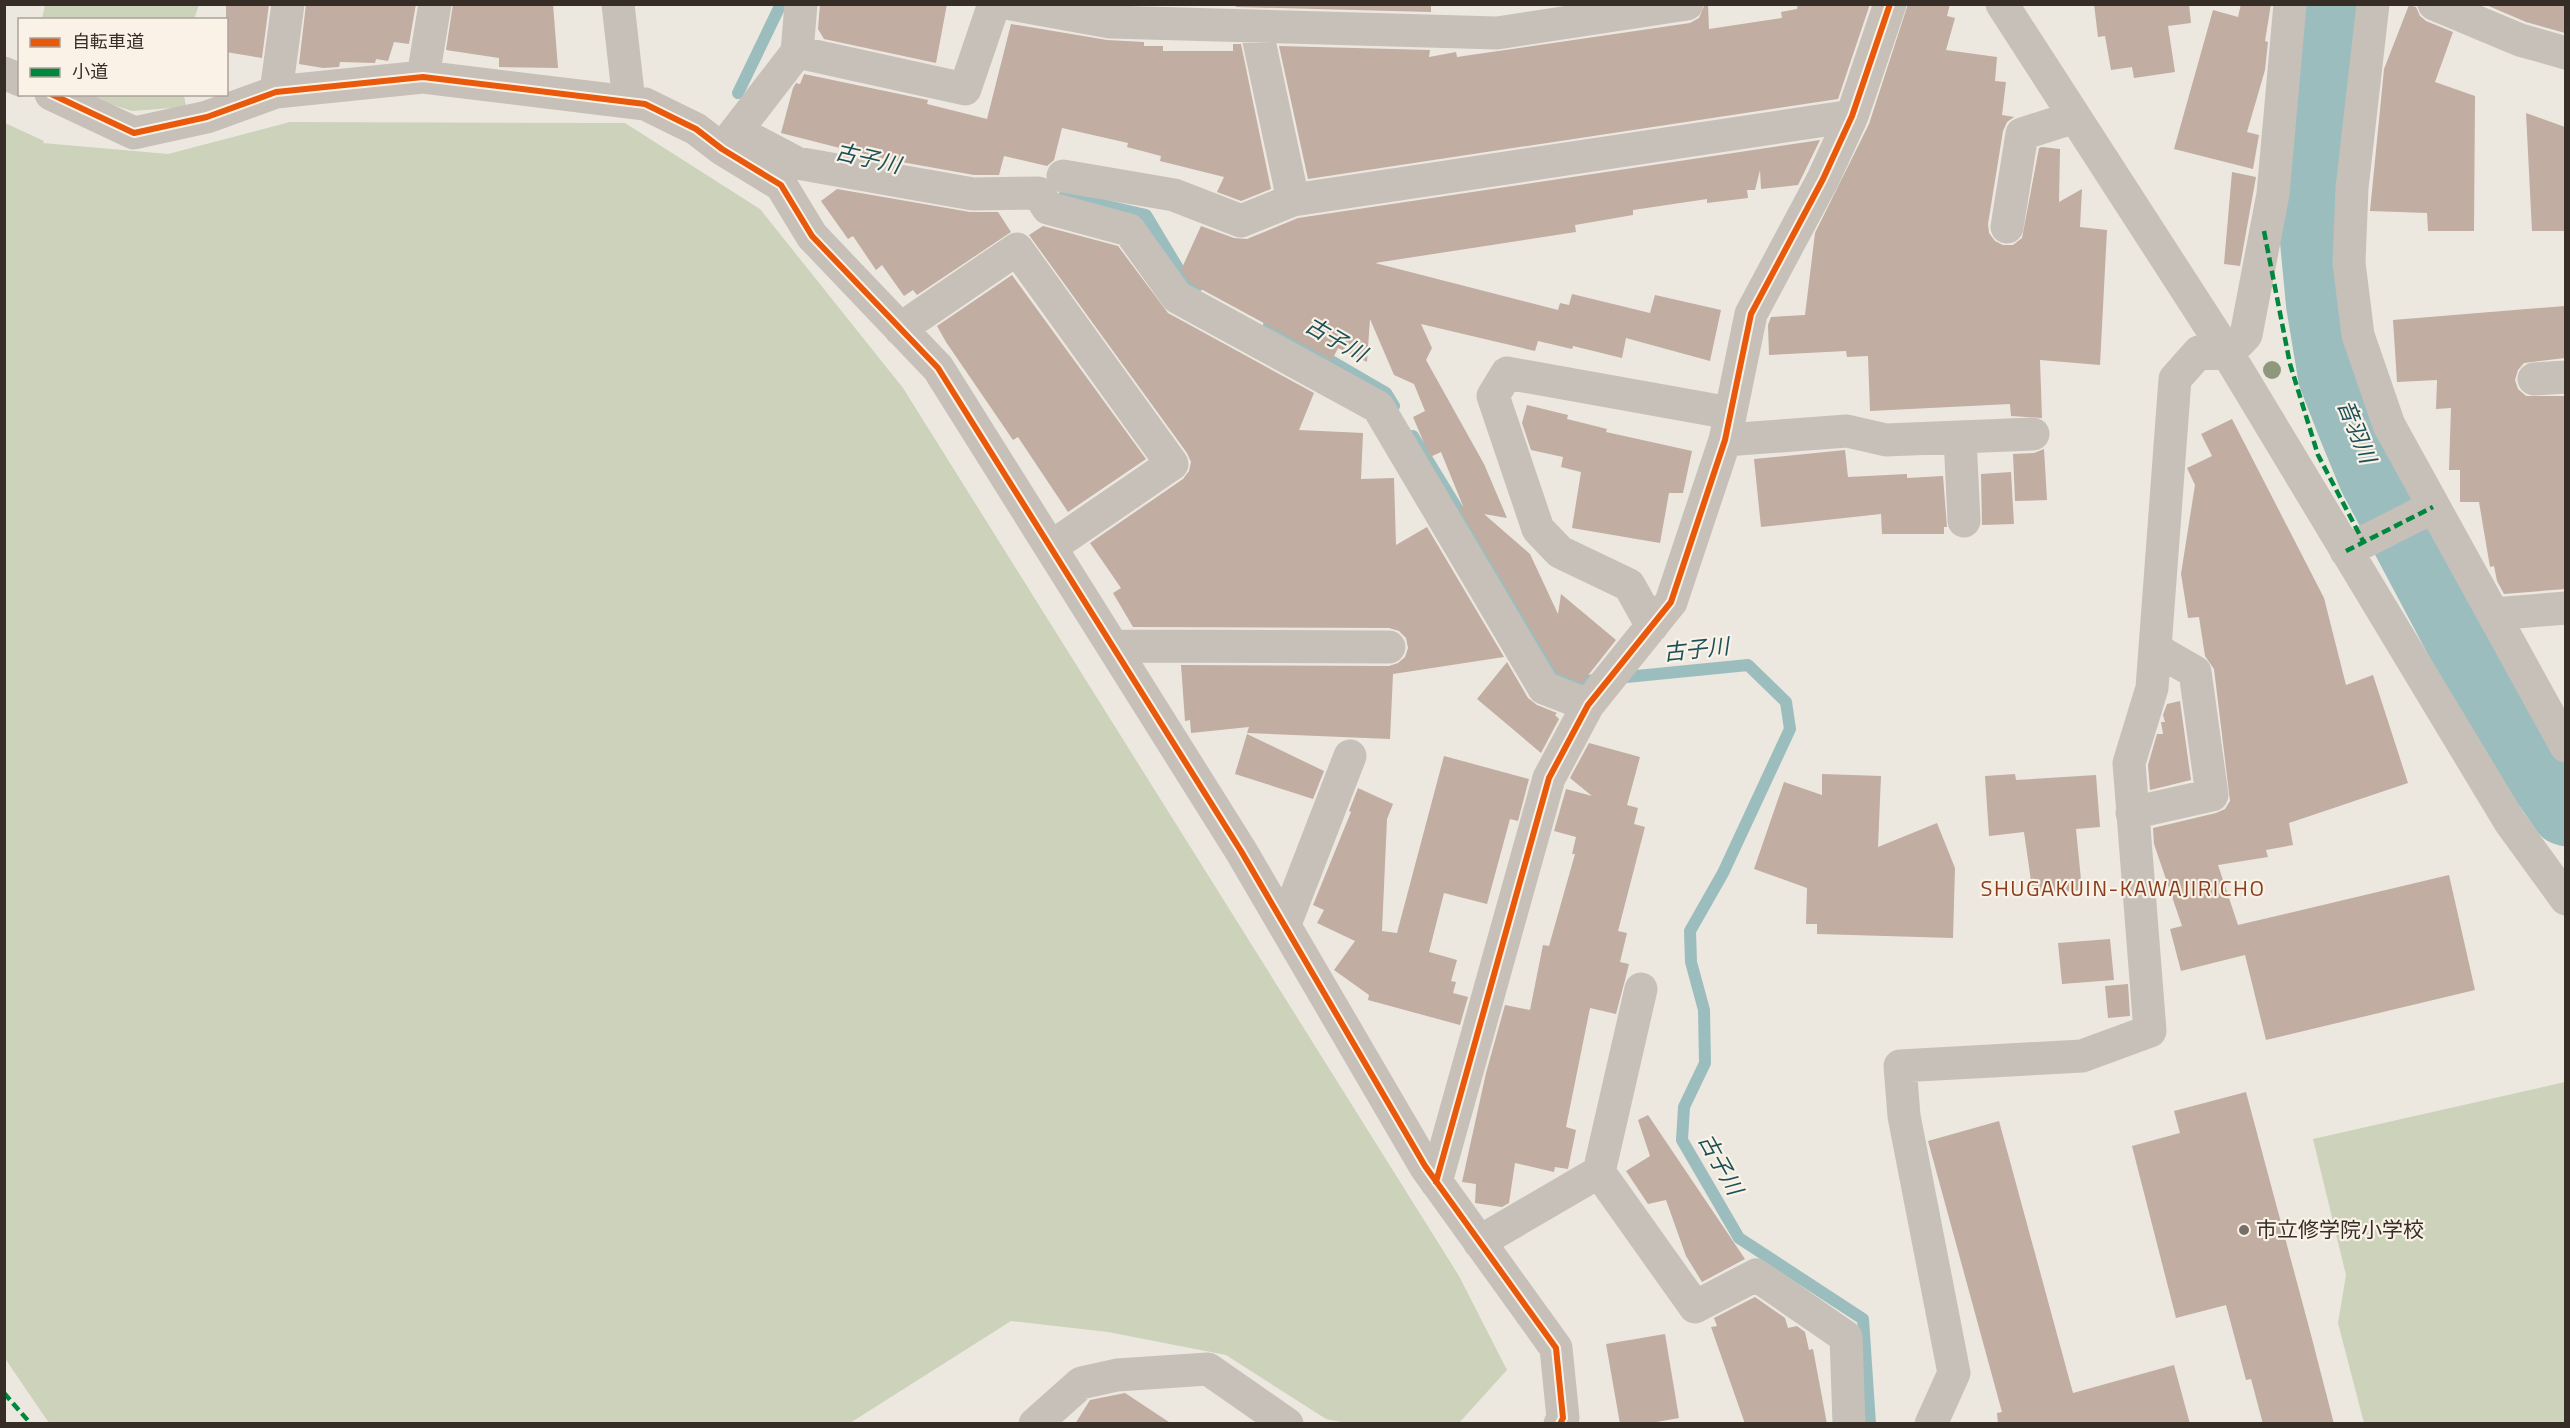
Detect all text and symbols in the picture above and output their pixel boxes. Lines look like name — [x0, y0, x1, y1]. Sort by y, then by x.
legend — [18, 18, 228, 96]
text: 自転車道 — [72, 28, 144, 55]
text: 小道 — [72, 58, 108, 85]
water label: 古子川 — [832, 134, 906, 182]
water label: 古子川 — [1299, 308, 1375, 371]
water label: 音羽川 — [2329, 394, 2386, 470]
water label: 古子川 — [1661, 628, 1733, 669]
district label: SHUGAKUIN-KAWAJIRICHO — [1981, 871, 2265, 905]
water label: 古子川 — [1690, 1127, 1753, 1203]
place label: 市立修学院小学校 — [2256, 1213, 2424, 1245]
marker: 市立修学院小学校 — [2237, 1223, 2251, 1237]

